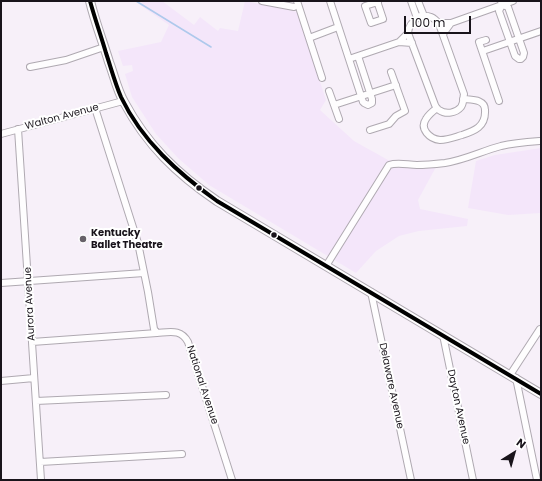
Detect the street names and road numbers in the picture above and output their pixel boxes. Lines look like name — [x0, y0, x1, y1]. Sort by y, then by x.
street label: Walton Avenue — [24, 101, 100, 133]
street label: Aurora Avenue — [22, 267, 38, 341]
street label: Delaware Avenue — [376, 342, 406, 430]
street label: National Avenue — [184, 344, 220, 426]
street label: Dayton Avenue — [444, 369, 472, 445]

